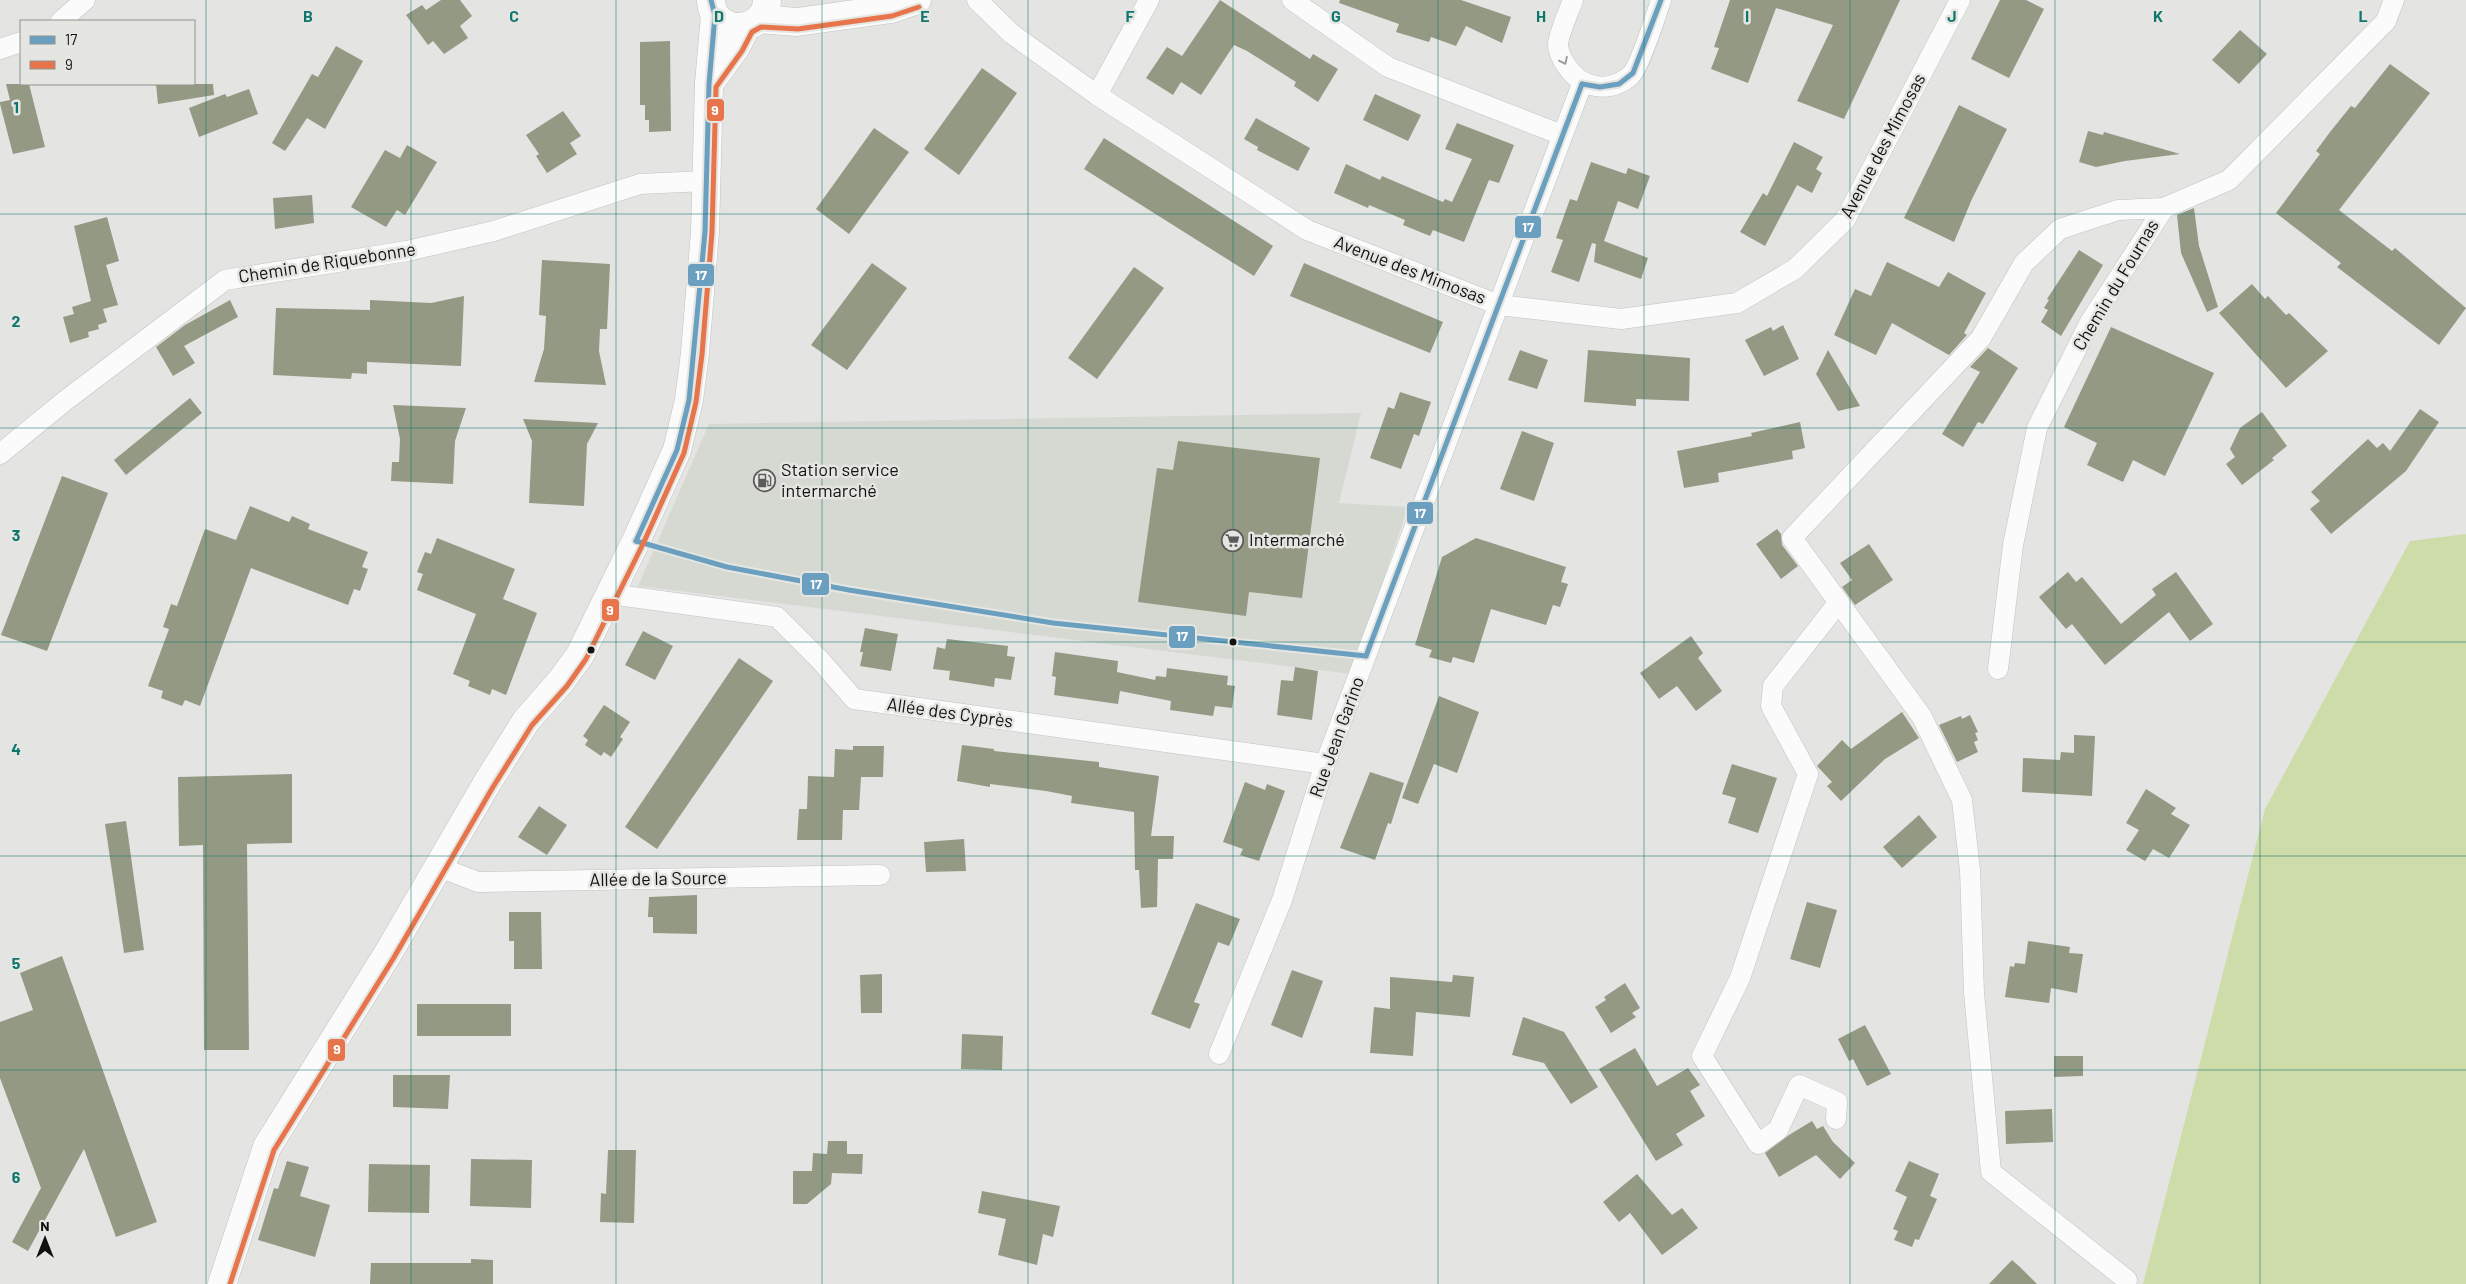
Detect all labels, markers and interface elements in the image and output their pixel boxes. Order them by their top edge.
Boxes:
text: B [303,6,313,25]
text: C [509,6,519,25]
text: D [714,6,724,25]
text: E [920,6,930,25]
text: F [1126,6,1135,25]
text: G [1331,6,1341,25]
text: H [1536,6,1546,25]
text: I [1745,6,1749,25]
text: J [1947,6,1957,25]
text: K [2153,6,2163,25]
text: L [2358,6,2368,25]
legend [20,20,195,85]
text: 17 [65,30,77,48]
text: 9 [65,55,73,73]
one-way arrow [1558,56,1568,65]
street label: Avenue des Mimosas [1835,69,1930,222]
text: 1 [13,97,19,116]
line badge: 9 [706,98,725,122]
text: 9 [711,101,719,118]
line badge: 17 [1514,215,1542,239]
street label: Chemin du Fournas [2067,215,2163,354]
text: 17 [1522,218,1534,235]
street label: Avenue des Mimosas [1331,230,1489,308]
street label: Chemin de Riquebonne [237,237,417,287]
line badge: 17 [687,263,715,287]
text: 17 [695,266,707,283]
text: 2 [12,311,21,330]
place label: Station service intermarché [781,458,899,501]
fuel station icon: Station service intermarché [753,468,777,492]
line badge: 17 [1406,501,1434,525]
text: 17 [1414,504,1426,521]
text: 3 [12,525,20,544]
supermarket icon: Intermarché [1221,528,1245,552]
place label: Intermarché [1249,528,1345,550]
line badge: 17 [801,572,830,596]
text: 17 [810,575,822,592]
line badge: 9 [601,598,620,622]
text: 9 [606,601,614,618]
line badge: 17 [1168,625,1196,649]
text: 17 [1176,627,1188,644]
unlabelled marker [1228,637,1238,647]
unlabelled marker [586,645,596,655]
street label: Rue Jean Garino [1304,673,1368,800]
street label: Allée des Cyprès [886,692,1015,732]
text: 4 [11,739,21,758]
street label: Allée de la Source [589,866,727,890]
text: 5 [12,953,21,972]
line badge: 9 [327,1038,346,1062]
text: 9 [333,1040,341,1057]
text: 6 [12,1167,21,1186]
north arrow [20,1214,70,1264]
text: N [40,1217,50,1234]

